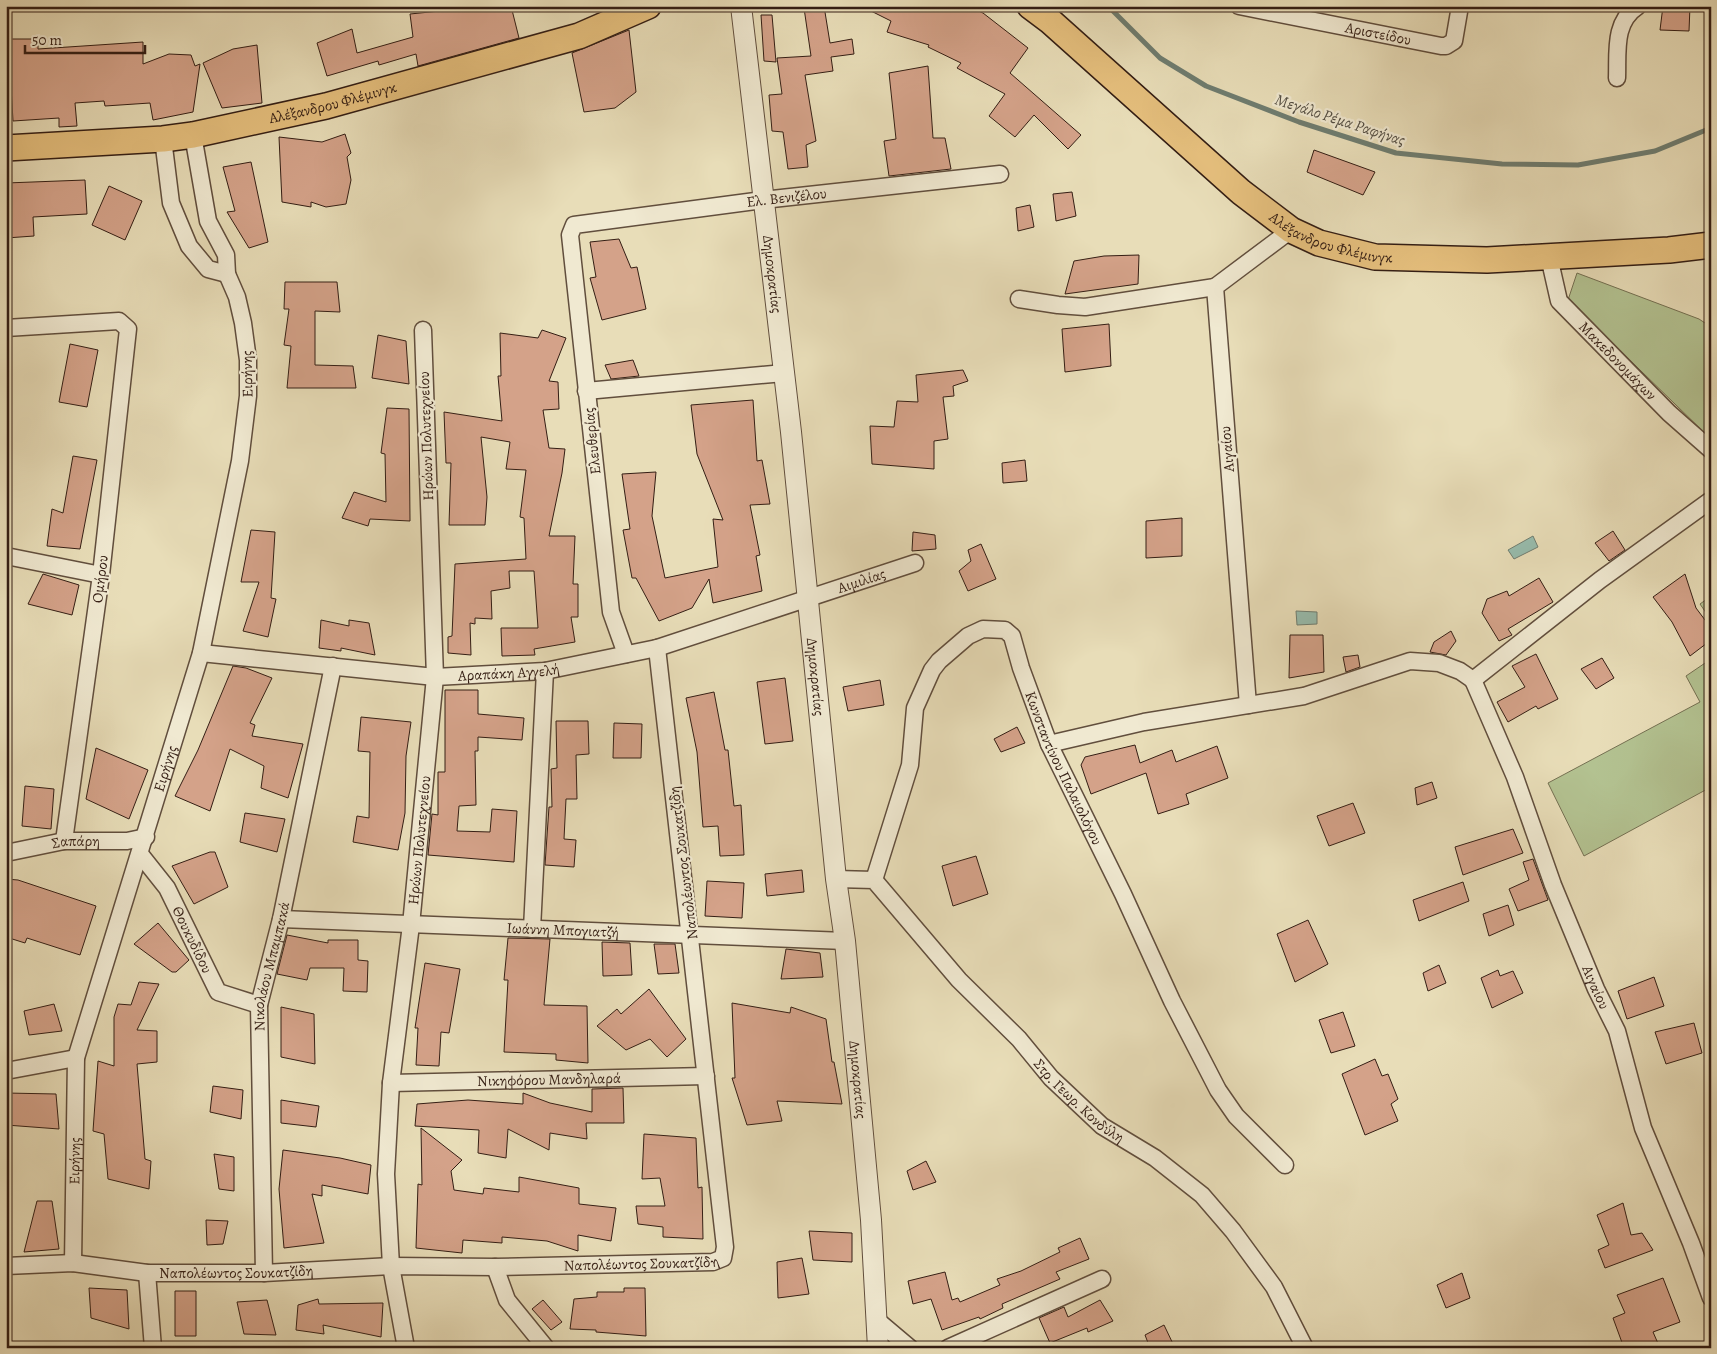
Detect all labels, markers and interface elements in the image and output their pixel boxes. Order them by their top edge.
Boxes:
street label: Αριστείδου [1343,17,1413,50]
scale bar [25,22,145,54]
text: 50 m [32,30,62,50]
street label: Αλέξανδρου Φλέμινγκ [266,77,399,128]
water label: Μεγάλο Ρέμα Ραφήνας [1272,89,1408,151]
street label: Ελ. Βενιζέλου [745,183,828,212]
street label: Αλέξανδρου Φλέμινγκ [1264,206,1393,267]
street label: Δημοκρατίας [758,234,787,314]
street label: Μακεδονομάχων [1575,317,1661,405]
street label: Ειρήνης [237,350,257,398]
street label: Ηρώων Πολυτεχνείου [414,371,438,501]
street label: Ελευθερίας [579,407,605,475]
street label: Αιγαίου [1215,425,1239,474]
street label: Ομήρου [87,554,113,604]
street label: Αιμιλίας [834,563,888,598]
street label: Δημοκρατίας [802,637,830,717]
street label: Αραπάκη Αγγελή [456,658,561,686]
street label: Κωνσταντίνου Παλαιολόγου [1020,688,1107,848]
street label: Ειρήνης [149,743,182,794]
street label: Ηρώων Πολυτεχνείου [403,775,435,906]
street label: Ναπολέωντος Σουκατζίδη [664,785,702,941]
street label: Σαπάρη [50,830,100,853]
street label: Νικολάου Μπαμπακά [248,900,294,1031]
street label: Θουκυδίδου [167,903,217,977]
street label: Ιωάννη Μπογιατζή [506,918,619,942]
street label: Αιγαίου [1577,961,1615,1013]
street label: Δημοκρατίας [844,1040,872,1120]
street label: Στρ. Γεωρ. Κονδύλη [1029,1055,1128,1147]
street label: Νικηφόρου Μανδηλαρά [477,1068,621,1091]
street label: Ειρήνης [64,1137,85,1185]
street label: Ναπολέωντος Σουκατζίδη [563,1251,722,1275]
street label: Ναπολέωντος Σουκατζίδη [159,1260,314,1283]

